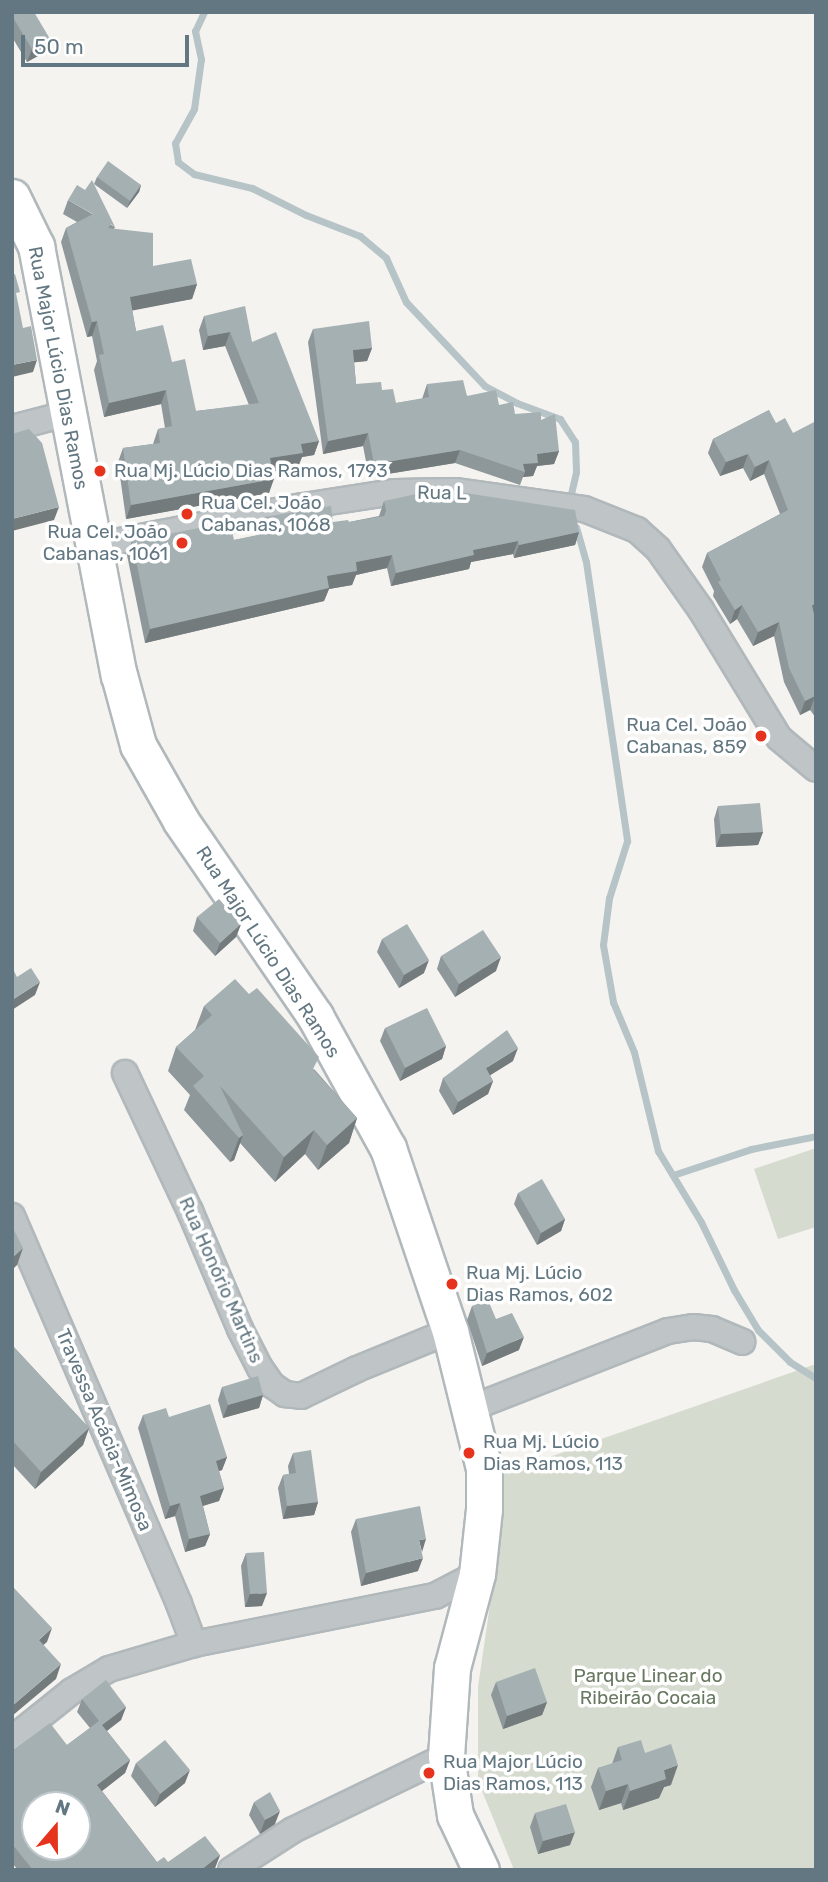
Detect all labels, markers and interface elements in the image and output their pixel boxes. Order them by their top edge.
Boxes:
scale bar [24,21,192,65]
text: 50 m [34,34,84,59]
street label: Rua Major Lúcio Dias Ramos [23,244,93,492]
place label: Rua Mj. Lúcio Dias Ramos, 1793 [114,460,388,482]
marker: Rua Mj. Lúcio Dias Ramos, 1793 [92,463,108,479]
street label: Rua L [417,481,467,505]
place label: Rua Cel. João Cabanas, 1068 [201,492,331,536]
marker: Rua Cel. João Cabanas, 1068 [179,506,195,522]
place label: Rua Cel. João Cabanas, 1061 [43,521,168,565]
marker: Rua Cel. João Cabanas, 1061 [174,535,190,551]
place label: Rua Cel. João Cabanas, 859 [626,714,747,758]
marker: Rua Cel. João Cabanas, 859 [753,728,769,744]
street label: Rua Major Lúcio Dias Ramos [191,842,345,1062]
street label: Rua Honório Martins [174,1193,268,1367]
place label: Rua Mj. Lúcio Dias Ramos, 602 [466,1262,613,1306]
marker: Rua Mj. Lúcio Dias Ramos, 602 [444,1276,460,1292]
street label: Travessa Acácia-Mimosa [51,1325,157,1535]
place label: Rua Mj. Lúcio Dias Ramos, 113 [483,1431,623,1475]
marker: Rua Mj. Lúcio Dias Ramos, 113 [461,1445,477,1461]
park label: Parque Linear do Ribeirão Cocaia [573,1665,723,1709]
place label: Rua Major Lúcio Dias Ramos, 113 [443,1751,583,1795]
marker: Rua Major Lúcio Dias Ramos, 113 [421,1765,437,1781]
north arrow [21,1791,91,1861]
text: N [52,1795,73,1821]

